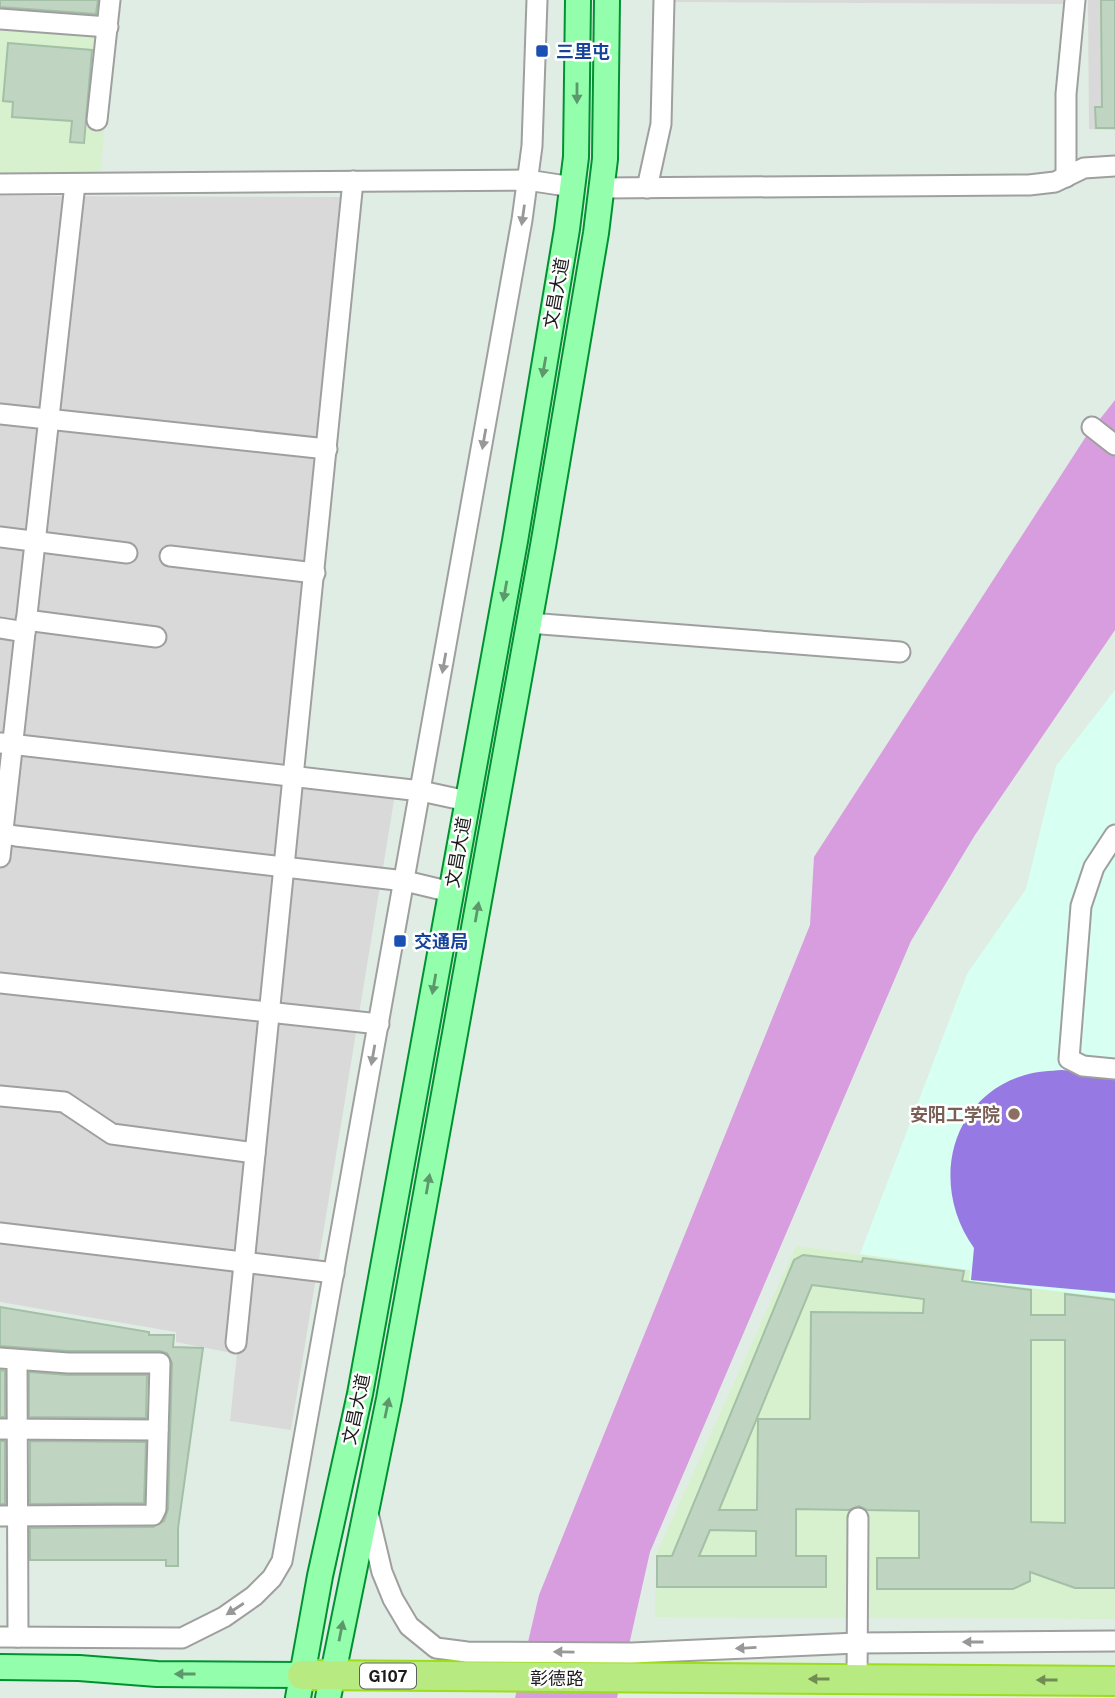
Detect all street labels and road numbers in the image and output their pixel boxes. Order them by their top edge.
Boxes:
street label: 文昌大道 [539,256,573,330]
street label: 文昌大道 [441,815,475,889]
street label: 文昌大道 [338,1372,374,1446]
road number: G107 [360,1664,416,1688]
street label: 彰德路 [530,1668,584,1689]

